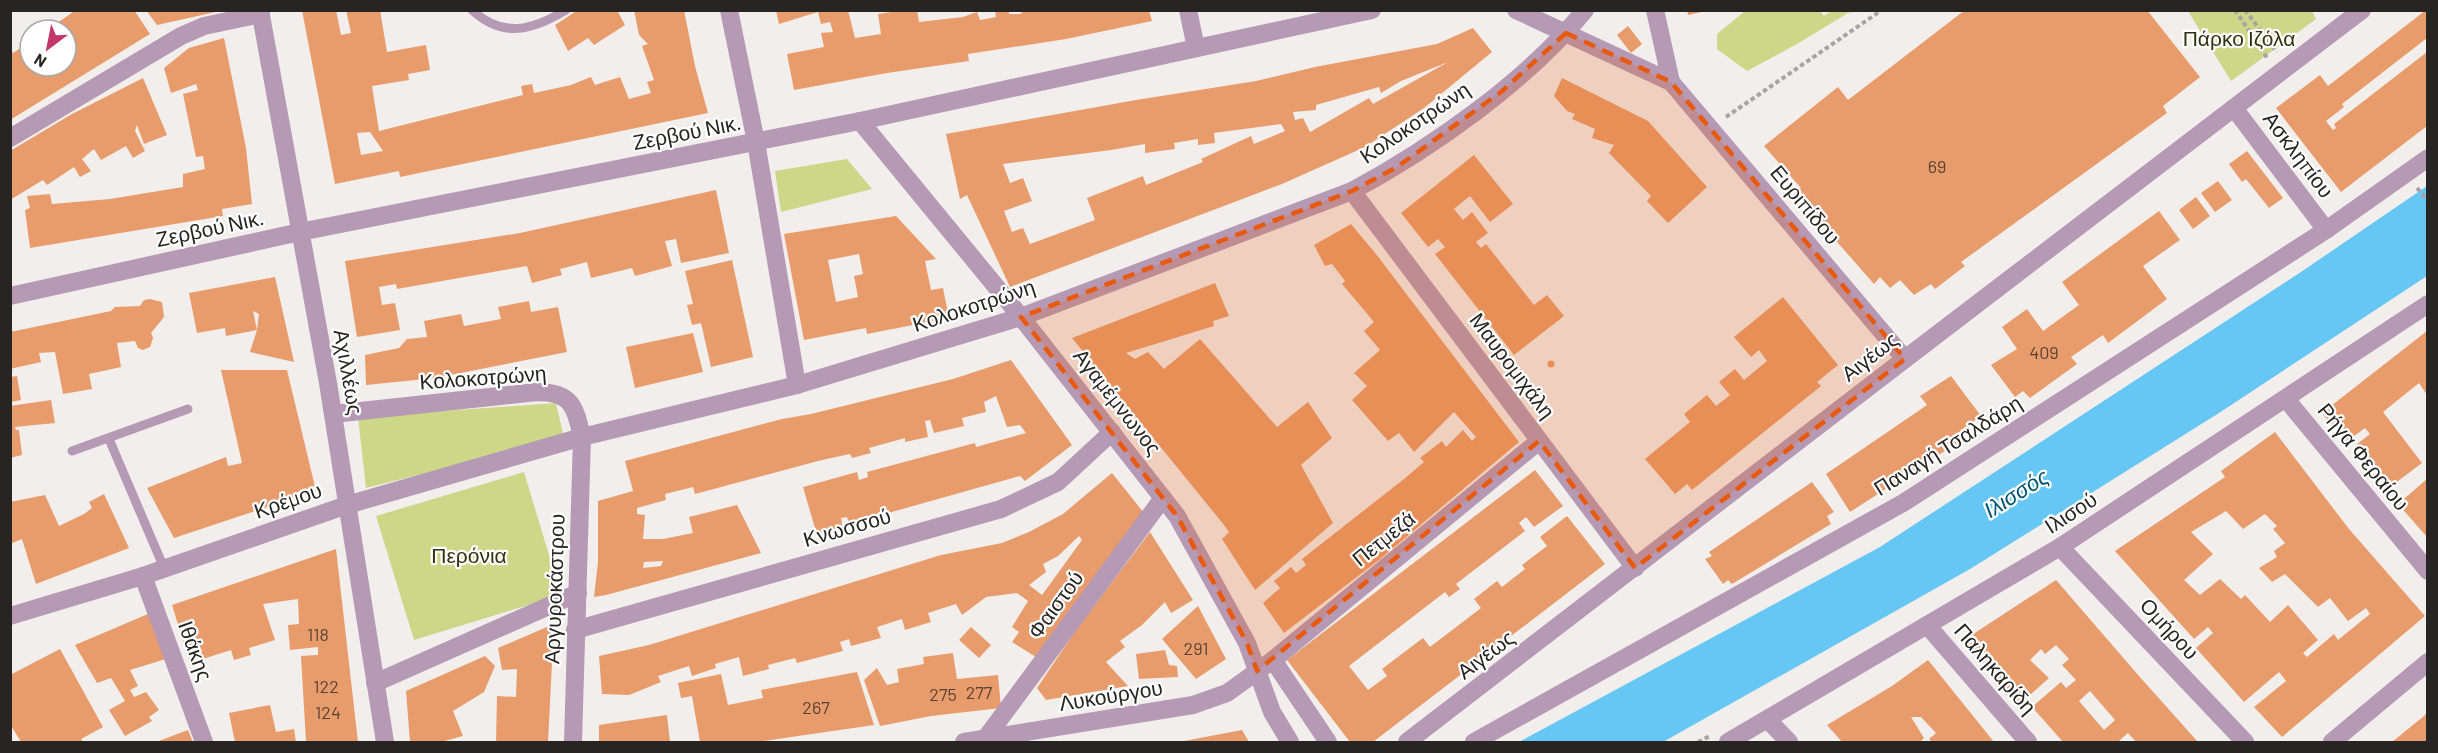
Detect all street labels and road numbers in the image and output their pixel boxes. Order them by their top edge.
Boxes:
street label: Κολοκοτρώνη [1354,76,1474,168]
street label: Ασκληπίου [2259,106,2340,202]
street label: Ζερβού Νικ. [630,109,743,154]
street label: Ευριπίδου [1766,160,1846,249]
street label: Ζερβού Νικ. [153,204,266,251]
street label: Κολοκοτρώνη [909,273,1038,336]
street label: Μαυρομιχάλη [1465,307,1561,423]
street label: Αιγέως [1836,326,1902,386]
street label: Αχιλλέως [330,327,369,416]
street label: Αγαμέμνωνος [1069,343,1167,459]
street label: Κολοκοτρώνη [419,360,547,393]
street label: Παναγή Τσαλδάρη [1869,389,2026,500]
street label: Ρήγα Φεραίου [2313,397,2415,515]
street label: Κρέμου [250,476,325,523]
street label: Ιλισού [2039,486,2101,538]
street label: Κνωσσού [800,502,893,551]
street label: Πετμεζά [1347,505,1420,571]
street label: Αργυροκάστρου [538,513,569,664]
street label: Φαιστού [1022,565,1088,643]
street label: Ομήρου [2136,592,2205,664]
street label: Ιθάκης [174,617,219,684]
street label: Παληκαρίδη [1950,618,2042,718]
street label: Αιγέως [1452,624,1519,683]
street label: Λυκούργου [1057,674,1164,715]

